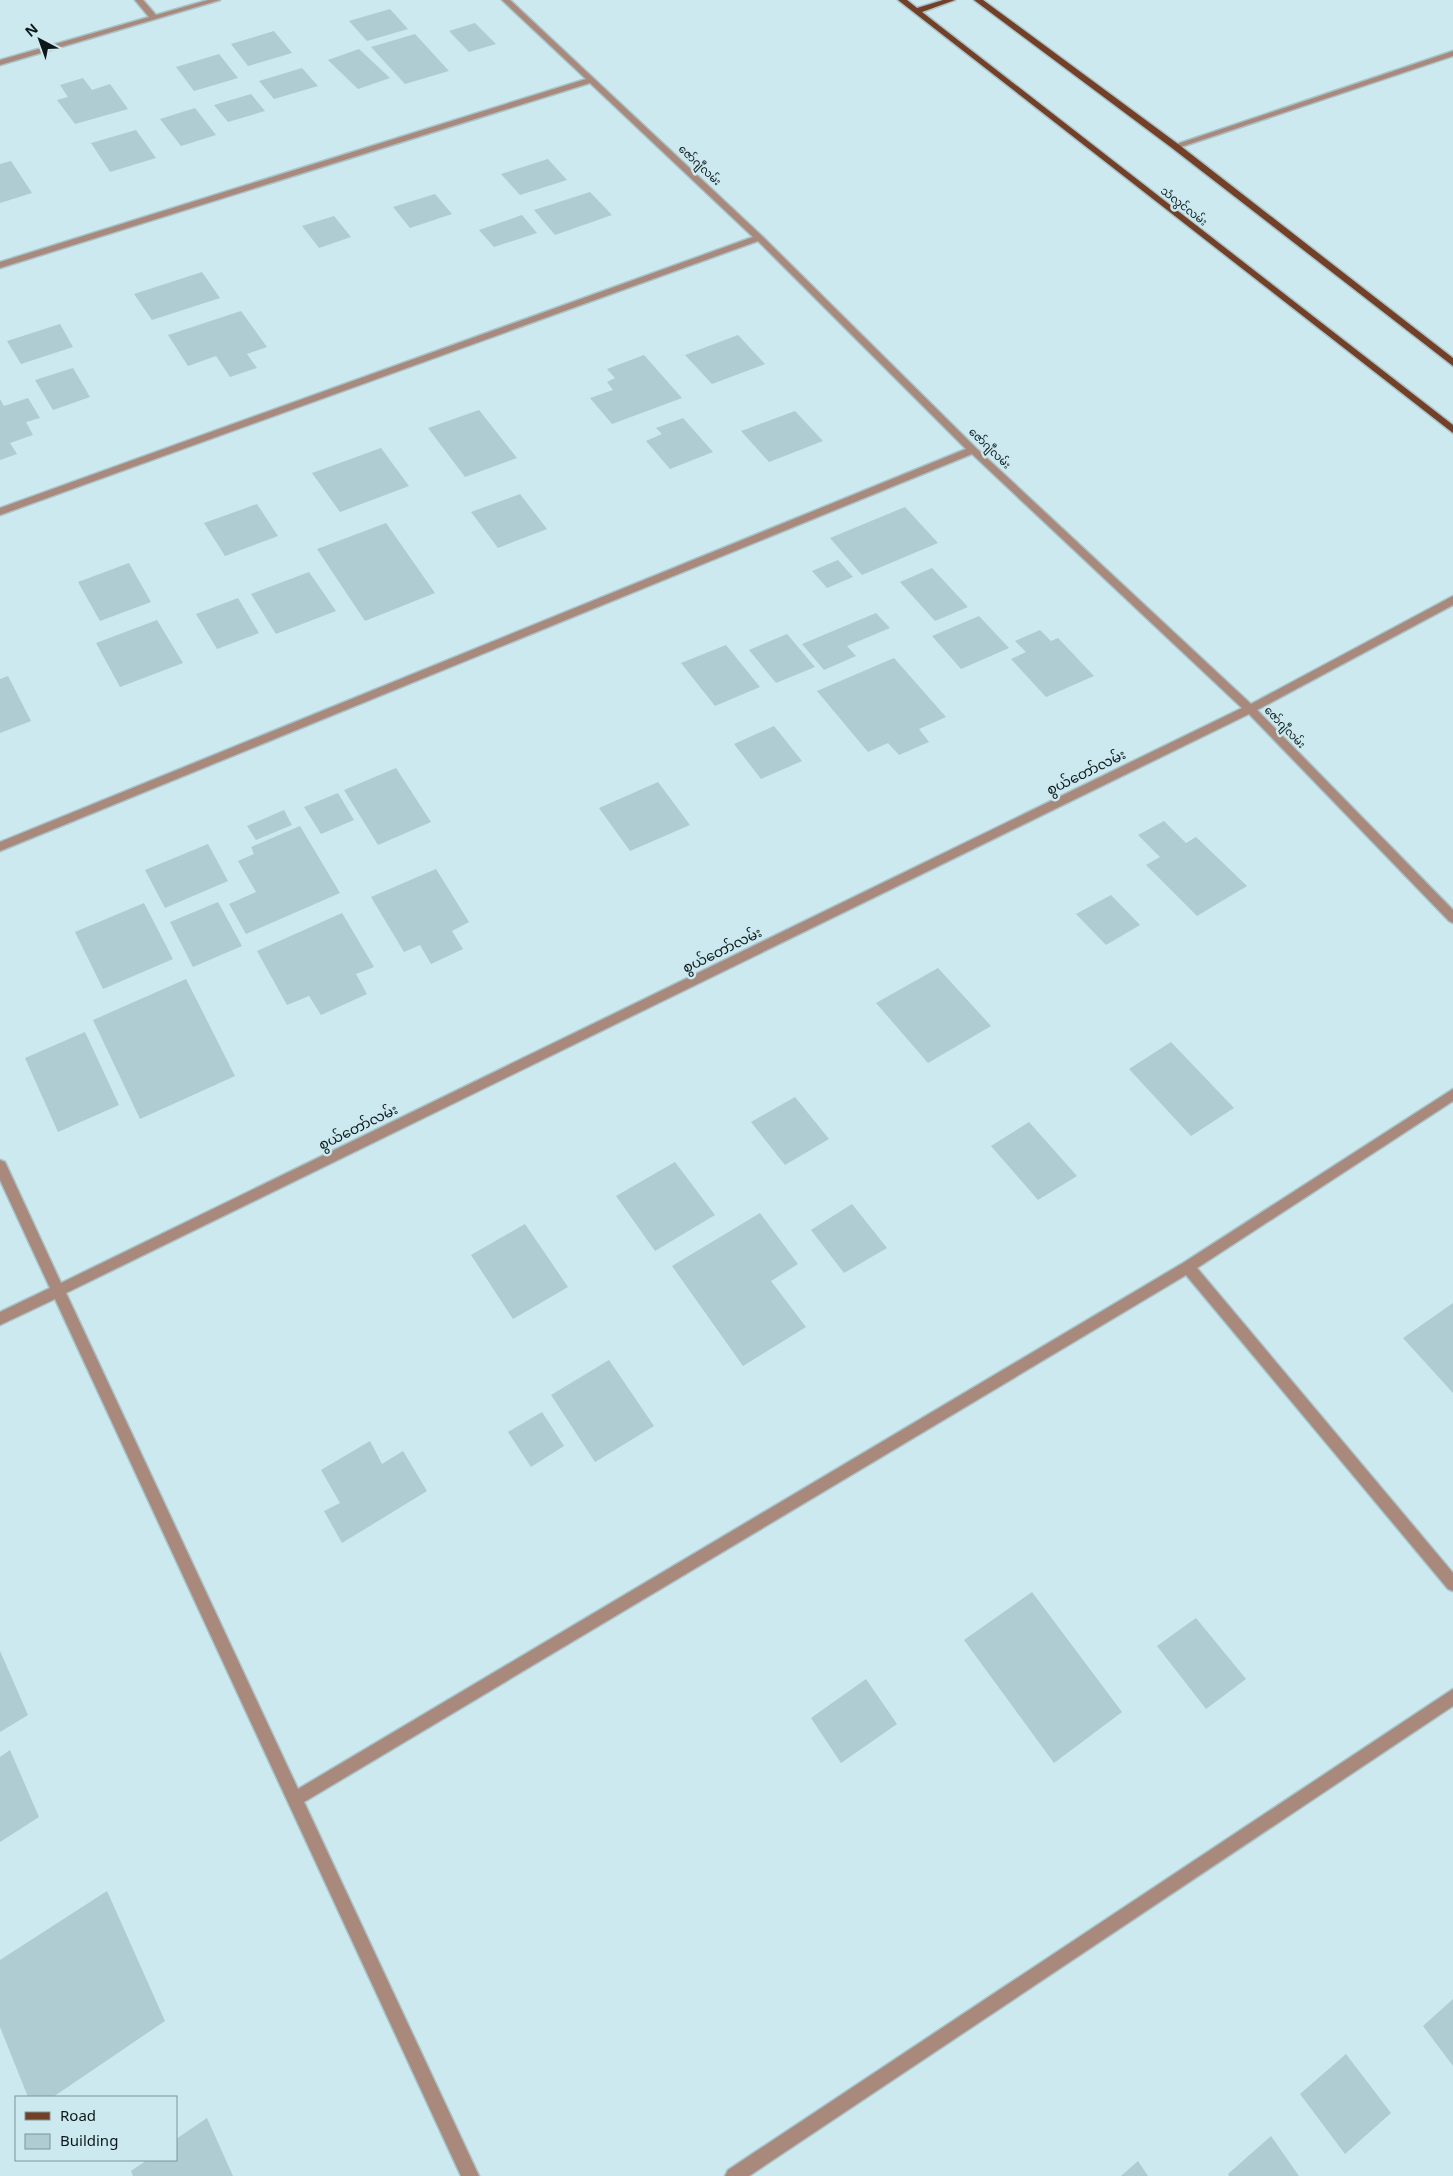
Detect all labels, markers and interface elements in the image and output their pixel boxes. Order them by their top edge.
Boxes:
north arrow [15,15,65,65]
text: N [18,16,47,47]
street label: ဇော်ဂျီလမ်း [672,139,727,193]
street label: သံလွင်လမ်း [1154,180,1213,233]
street label: ဇော်ဂျီလမ်း [962,422,1017,476]
street label: ဇော်ဂျီလမ်း [1257,700,1311,755]
street label: စွယ်တော်လမ်း [1041,741,1132,806]
street label: စွယ်တော်လမ်း [677,919,768,984]
street label: စွယ်တော်လမ်း [313,1096,404,1161]
legend [15,2096,178,2161]
text: Road [60,2101,96,2134]
text: Building [60,2126,118,2159]

